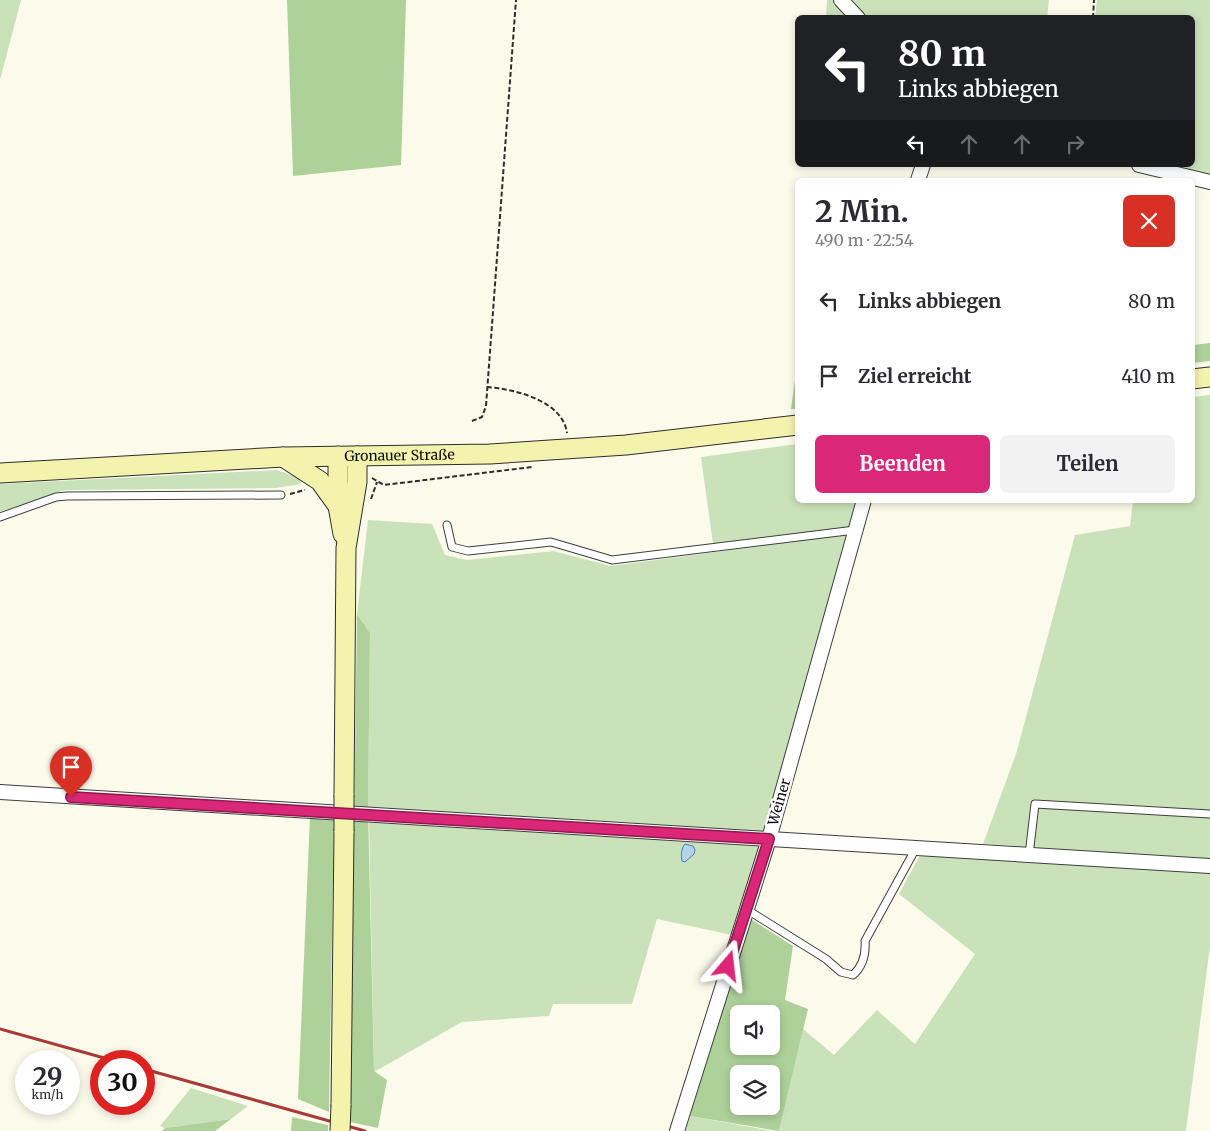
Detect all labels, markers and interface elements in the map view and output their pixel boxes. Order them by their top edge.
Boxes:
text: 80 m [898,32,986,76]
icon: left [815,35,880,100]
text: Links abbiegen [898,75,1059,103]
icon: left [902,130,930,158]
icon: ahead [955,130,983,158]
icon: ahead [1008,130,1036,158]
icon: right [1061,130,1089,158]
text: 2 Min. [815,192,909,230]
button: close [1123,195,1175,247]
text: 490 m · 22:54 [815,230,914,250]
icon: left [815,287,843,315]
text: Links abbiegen [858,289,1001,313]
text: 80 m [1128,289,1175,313]
icon: arrive [815,362,843,390]
text: Ziel erreicht [858,364,971,388]
text: 410 m [1121,364,1175,388]
button: Beenden [815,435,990,493]
button: Teilen [1000,435,1175,493]
street label: Gronauer Straße [344,446,455,465]
pin [50,746,92,797]
icon: arrive [57,753,85,781]
street label: Weiner [763,776,794,829]
position arrow [701,939,753,991]
map controls [730,1005,780,1115]
button: sound [730,1005,780,1055]
speed limit sign: 30 [90,1050,155,1115]
text: 29 [33,1060,62,1092]
button: layers [730,1065,780,1115]
text: km/h [32,1087,63,1102]

